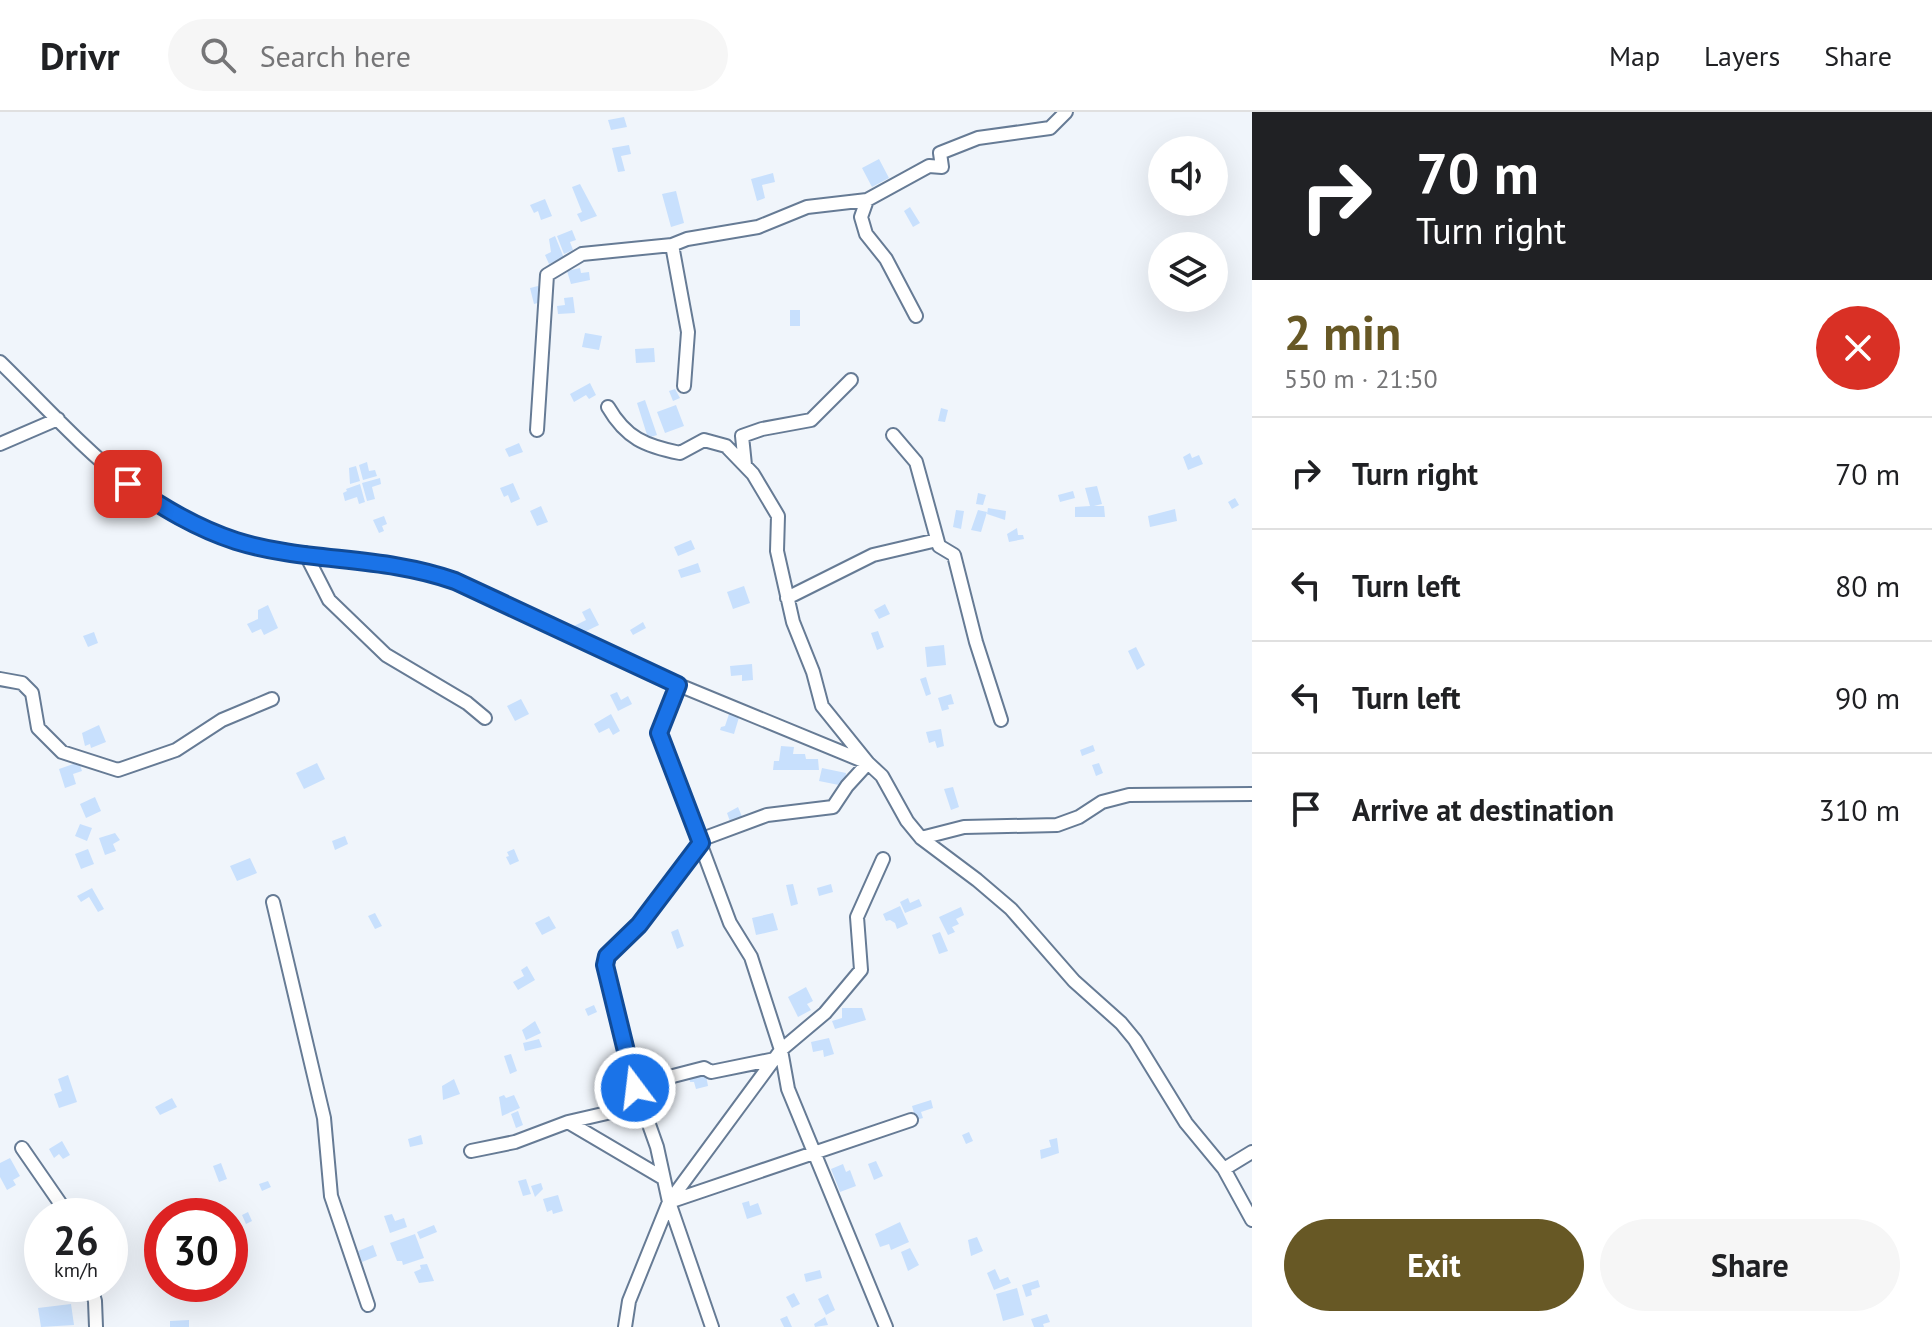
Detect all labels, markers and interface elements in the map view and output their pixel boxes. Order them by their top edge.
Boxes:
search box [168,19,728,91]
text: Drivr [40,31,120,80]
icon: search [196,33,240,77]
text: Search here [260,36,411,75]
text: Map [1609,37,1660,74]
text: Layers [1704,37,1780,74]
text: Share [1824,37,1892,74]
map controls [1148,136,1228,312]
button: sound [1148,136,1228,216]
text: 70 m [1416,137,1539,209]
icon: right [1284,144,1388,248]
text: Turn right [1416,207,1566,254]
button: layers [1148,232,1228,312]
text: 2 min [1284,301,1401,363]
button: close [1816,306,1900,390]
text: 550 m · 21:50 [1284,362,1438,395]
pin [94,450,162,518]
icon: right [1284,451,1328,495]
text: Turn right [1352,454,1478,493]
text: 70 m [1835,454,1900,493]
icon: arrive [106,462,150,506]
icon: left [1284,563,1328,607]
text: Turn left [1352,566,1460,605]
text: 80 m [1835,566,1900,605]
icon: left [1284,675,1328,719]
text: Turn left [1352,678,1460,717]
text: 90 m [1835,678,1900,717]
icon: arrive [1284,787,1328,831]
text: Arrive at destination [1352,790,1614,829]
text: 310 m [1819,790,1900,829]
position arrow [593,1046,677,1130]
speed limit sign: 30 [144,1198,248,1302]
text: 26 [53,1214,99,1266]
button: Exit [1284,1219,1584,1311]
button: Share [1600,1219,1900,1311]
text: km/h [54,1257,98,1283]

